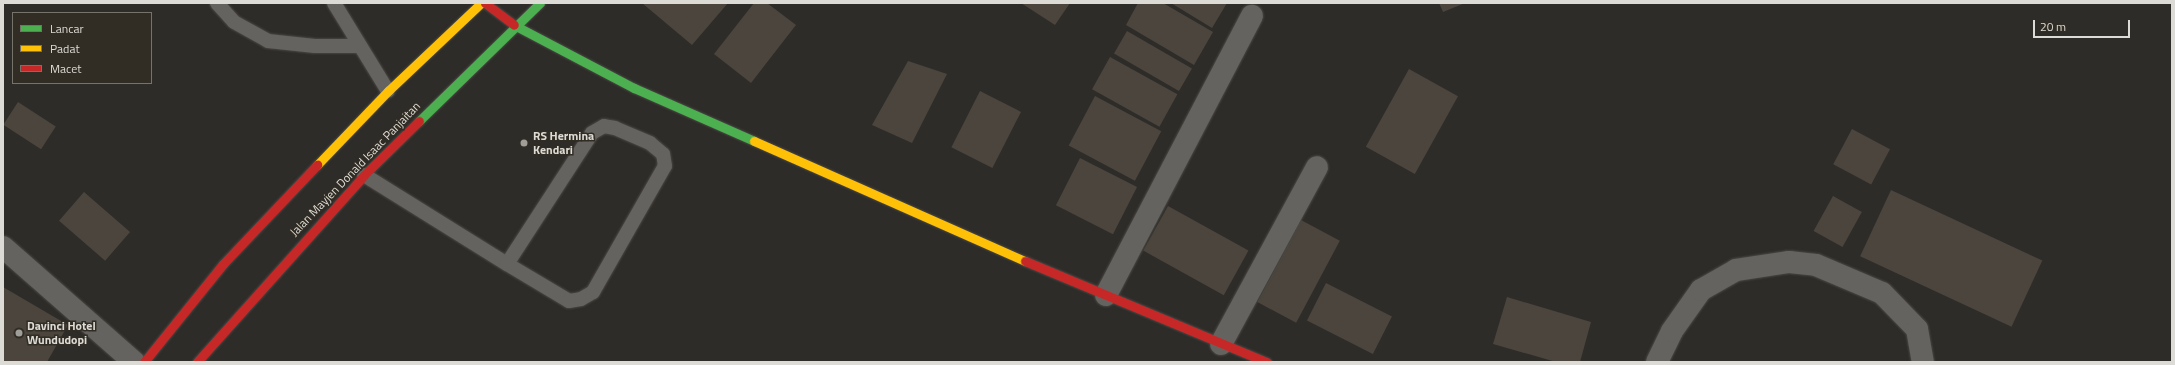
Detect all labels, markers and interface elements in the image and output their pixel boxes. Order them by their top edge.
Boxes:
legend [12,12,152,84]
scale bar [2035,12,2132,38]
text: 20 m [2040,17,2066,36]
text: Lancar [50,19,84,38]
text: Padat [50,39,80,58]
text: Macet [50,59,82,78]
street label: Jalan Mayjen Donald Isaac Panjaitan [287,99,423,239]
place label: RS Hermina Kendari [533,129,594,157]
marker: RS Hermina Kendari [518,137,530,149]
place label: Davinci Hotel Wundudopi [27,319,96,347]
marker: Davinci Hotel Wundudopi [14,328,24,338]

